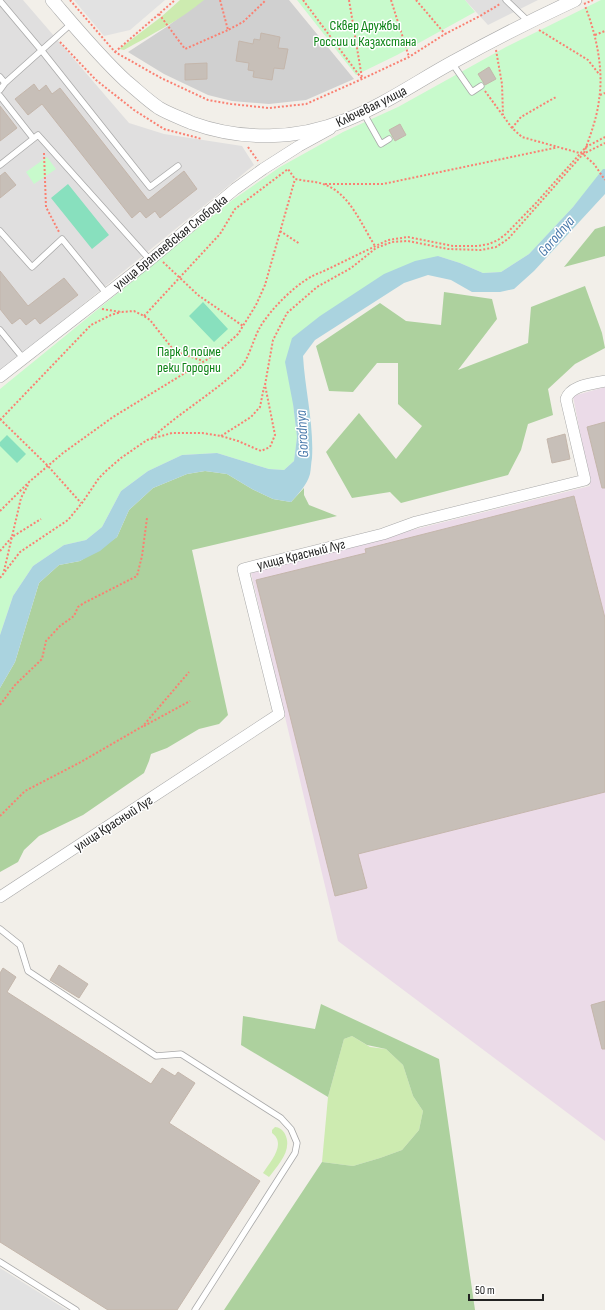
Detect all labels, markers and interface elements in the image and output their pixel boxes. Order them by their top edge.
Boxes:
park label: Сквер Дружбы России и Казахстана [313,17,417,50]
street label: Ключевая улица [333,82,409,131]
street label: улица Братеевская Слободка [110,191,231,294]
water label: Gorodnya [534,212,579,260]
park label: Парк в пойме реки Городни [157,343,221,376]
water label: Gorodnya [292,410,313,458]
street label: улица Красный Луг [255,535,347,574]
street label: улица Красный Луг [71,792,156,855]
scale bar [469,1276,543,1302]
text: 50 m [475,1283,495,1298]

